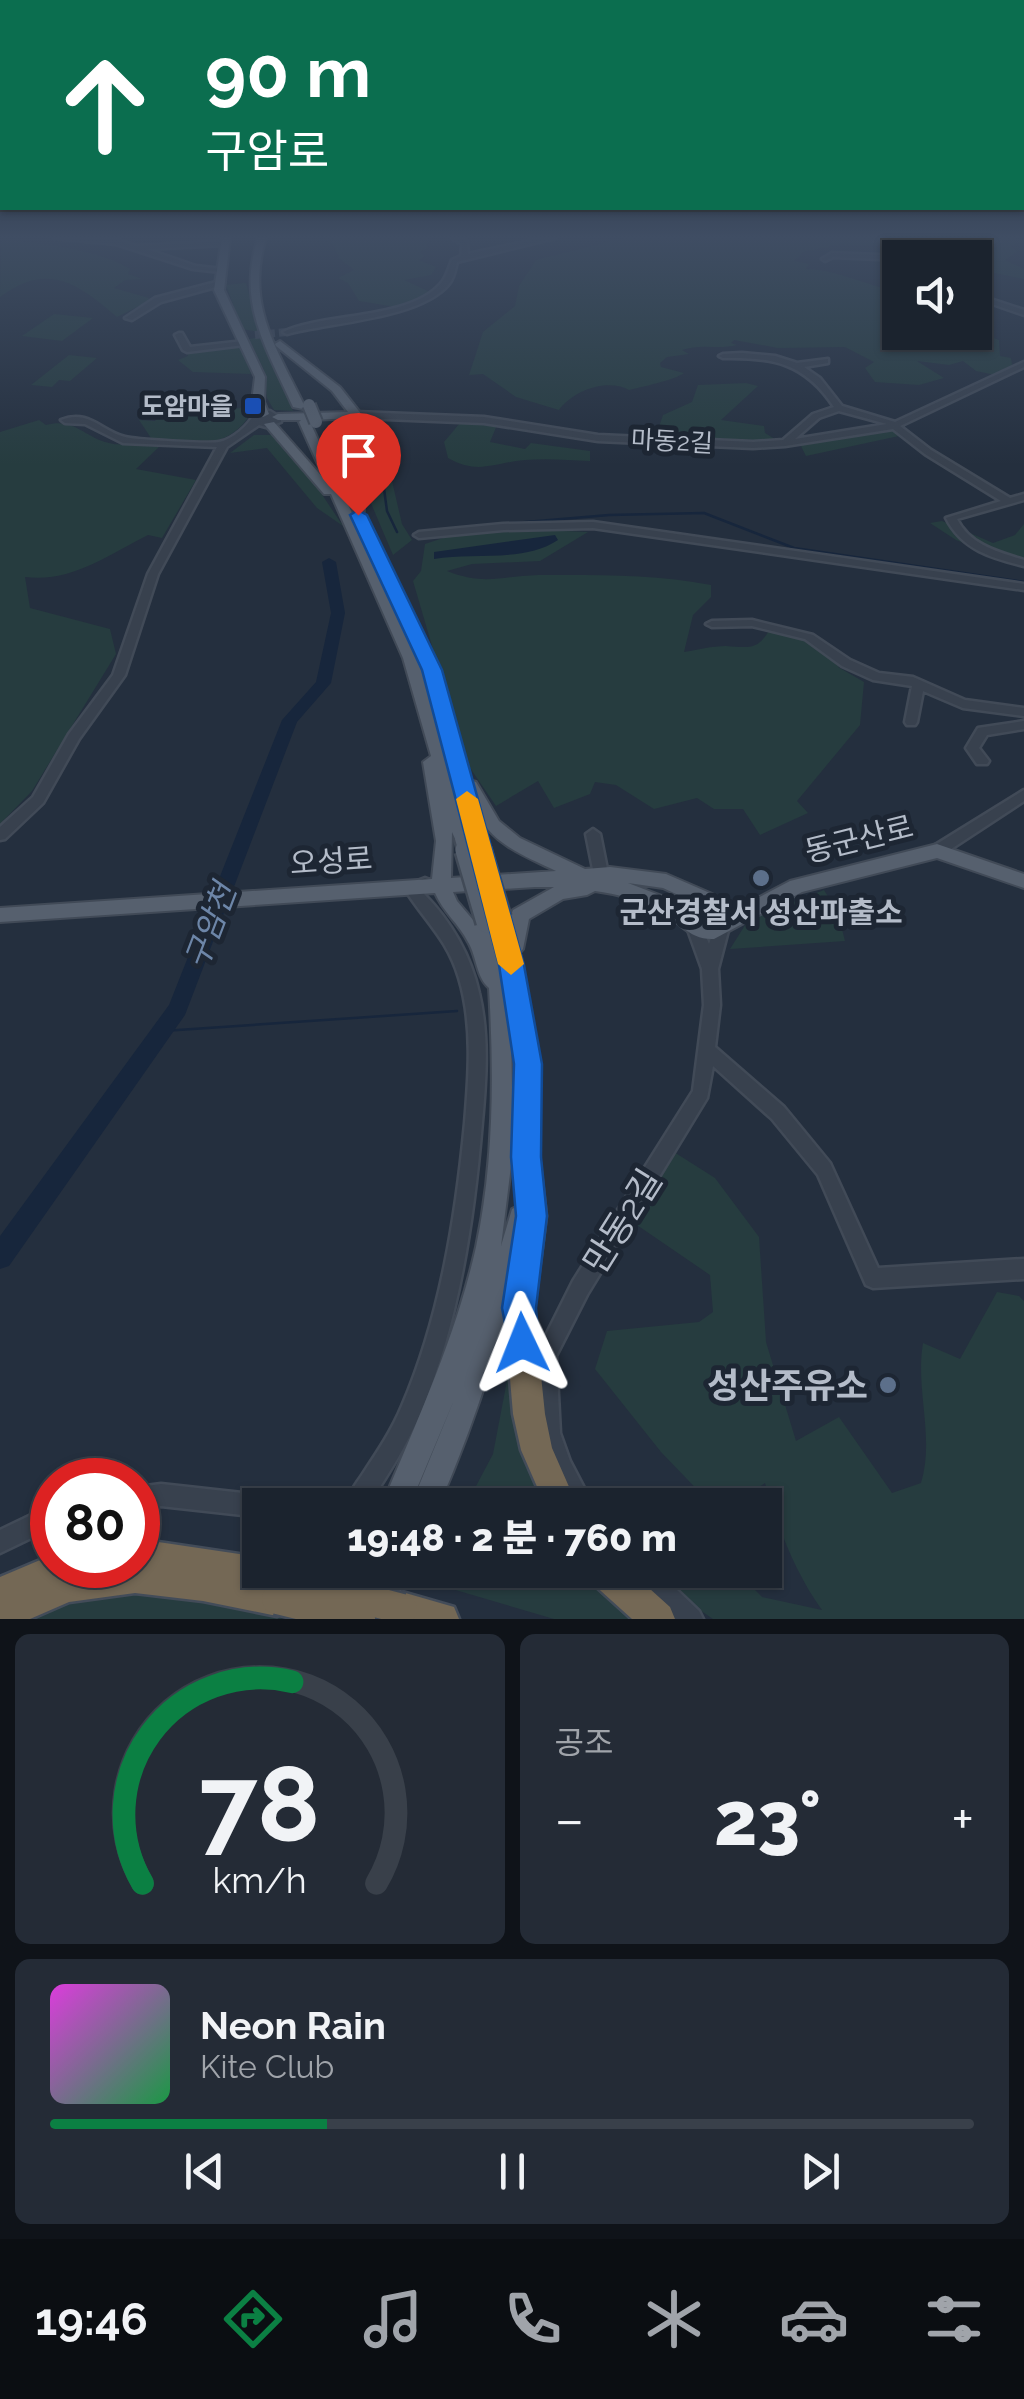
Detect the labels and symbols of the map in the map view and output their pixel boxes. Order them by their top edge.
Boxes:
place label: 도암마을 [141,391,233,421]
marker: 도암마을 [242,395,264,417]
pin [316,413,401,516]
street label: 마동2길 [630,424,714,458]
street label: 동군산로 [801,809,917,869]
street label: 오성로 [288,841,374,881]
marker: 군산경찰서 성산파출소 [750,867,772,889]
water label: 구암천 [177,875,244,974]
place label: 군산경찰서 성산파출소 [619,895,903,930]
street label: 만동2길 [574,1161,670,1281]
position arrow [470,1291,574,1395]
place label: 성산주유소 [707,1365,868,1406]
marker: 성산주유소 [877,1374,899,1396]
speed limit sign: 80 [30,1458,160,1588]

